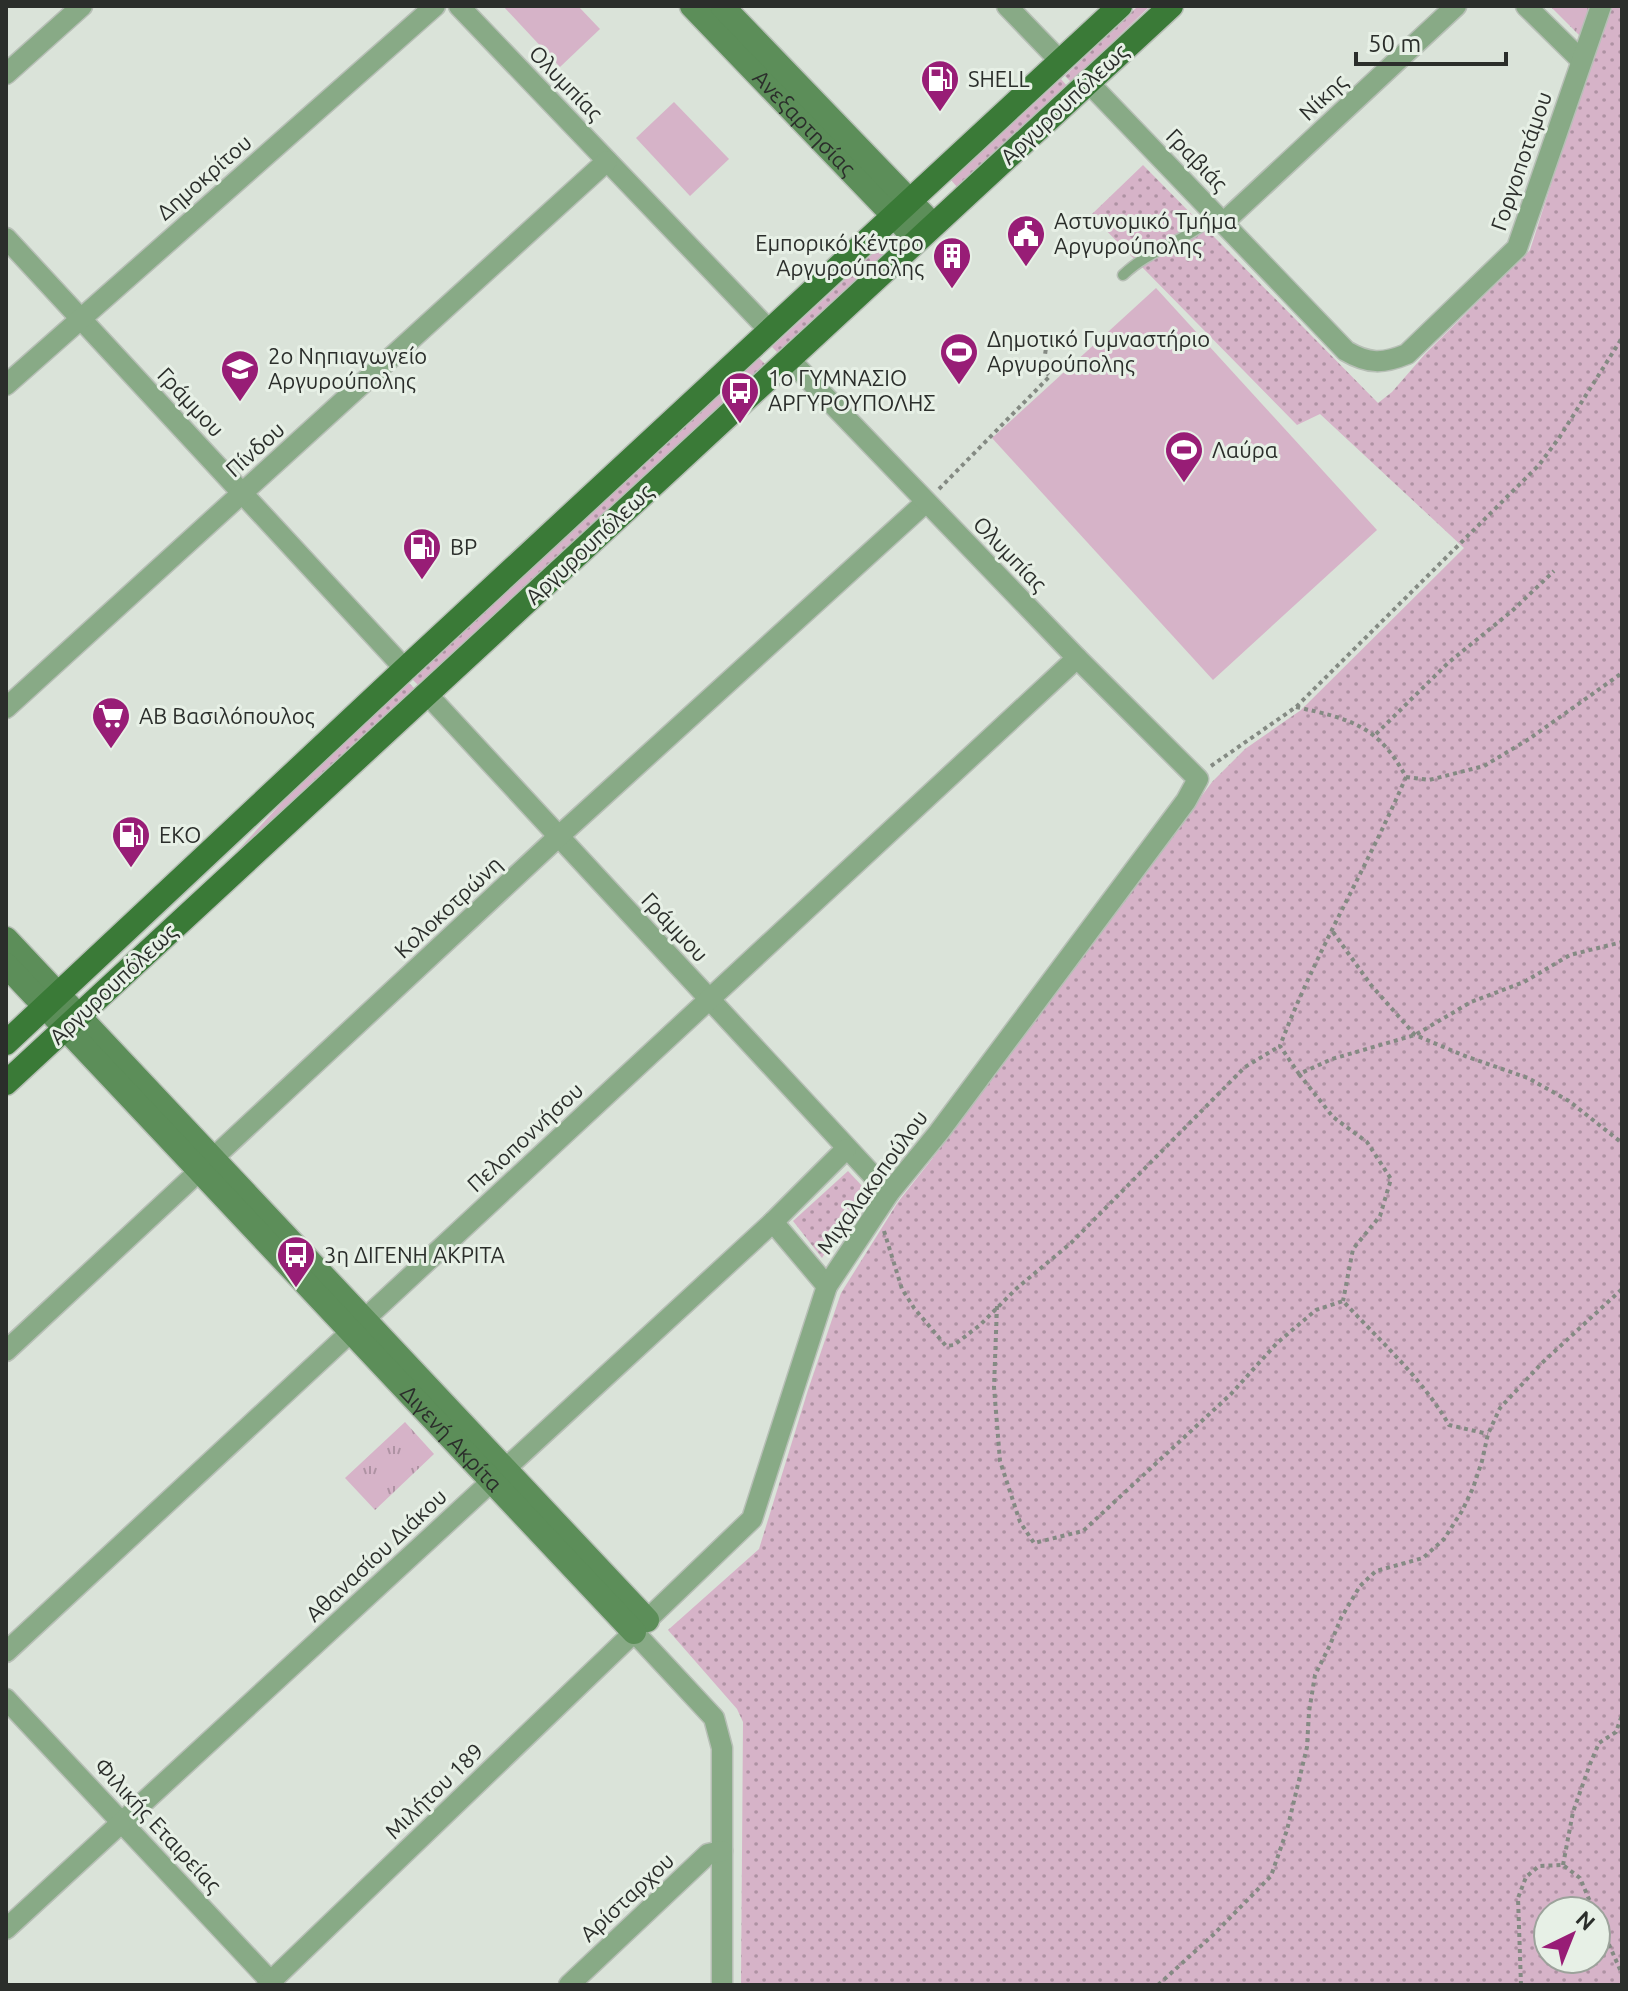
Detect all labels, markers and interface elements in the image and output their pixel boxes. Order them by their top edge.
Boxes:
scale bar [1356,16,1506,66]
text: 50 m [1368,30,1421,57]
street label: Αργυρουπόλεως [995,38,1133,170]
street label: Ολυμπίας [524,40,608,126]
fuel station icon: SHELL [919,58,961,113]
street label: Ανεξαρτησίας [748,65,861,181]
place label: SHELL [968,66,1030,91]
street label: Νίκης [1294,68,1352,126]
street label: Γοργοποτάμου [1485,88,1556,234]
street label: Γραβιάς [1161,123,1233,197]
street label: Δημοκρίτου [151,129,256,224]
place label: Αστυνομικό Τμήμα Αργυρούπολης [1054,208,1237,259]
public building icon: Αστυνομικό Τμήμα Αργυρούπολης [1005,213,1047,268]
place label: Εμπορικό Κέντρο Αργυρούπολης [755,230,924,281]
building icon: Εμπορικό Κέντρο Αργυρούπολης [931,235,973,290]
place label: Δημοτικό Γυμναστήριο Αργυρούπολης [987,326,1210,377]
sports icon: Δημοτικό Γυμναστήριο Αργυρούπολης [938,331,980,386]
place label: 2ο Νηπιαγωγείο Αργυρούπολης [268,343,427,394]
school or university icon: 2ο Νηπιαγωγείο Αργυρούπολης [219,348,261,403]
street label: Γράμμου [153,362,230,442]
place label: 1ο ΓΥΜΝΑΣΙΟ ΑΡΓΥΡΟΥΠΟΛΗΣ [768,365,936,415]
bus stop icon: 1ο ΓΥΜΝΑΣΙΟ ΑΡΓΥΡΟΥΠΟΛΗΣ [719,370,761,425]
street label: Πίνδου [220,416,289,481]
sports icon: Λαύρα [1163,429,1205,484]
place label: Λαύρα [1212,437,1278,462]
street label: Αργυρουπόλεως [520,478,658,610]
street label: Ολυμπίας [968,511,1052,597]
fuel station icon: BP [401,526,443,581]
place label: BP [450,534,477,559]
supermarket icon: ΑΒ Βασιλόπουλος [90,695,132,750]
place label: ΑΒ Βασιλόπουλος [139,703,315,729]
fuel station icon: ΕΚΟ [110,814,152,869]
place label: ΕΚΟ [159,822,201,847]
street label: Κολοκοτρώνη [389,851,507,963]
street label: Γράμμου [637,887,714,967]
street label: Αργυρουπόλεως [44,918,182,1050]
street label: Πελοποννήσου [462,1077,588,1197]
street label: Μιχαλακοπούλου [811,1105,932,1258]
bus stop icon: 3η ΔΙΓΕΝΗ ΑΚΡΙΤΑ [275,1234,317,1289]
place label: 3η ΔΙΓΕΝΗ ΑΚΡΙΤΑ [324,1242,505,1267]
street label: Διγενή Ακρίτα [396,1380,508,1496]
street label: Αθανασίου Διάκου [300,1483,451,1626]
street label: Μιλήτου 189 [380,1738,488,1843]
street label: Φιλικής Εταιρείας [89,1752,227,1898]
street label: Αρίσταρχου [575,1847,679,1946]
north arrow [1532,1895,1612,1975]
text: N [1571,1905,1601,1935]

